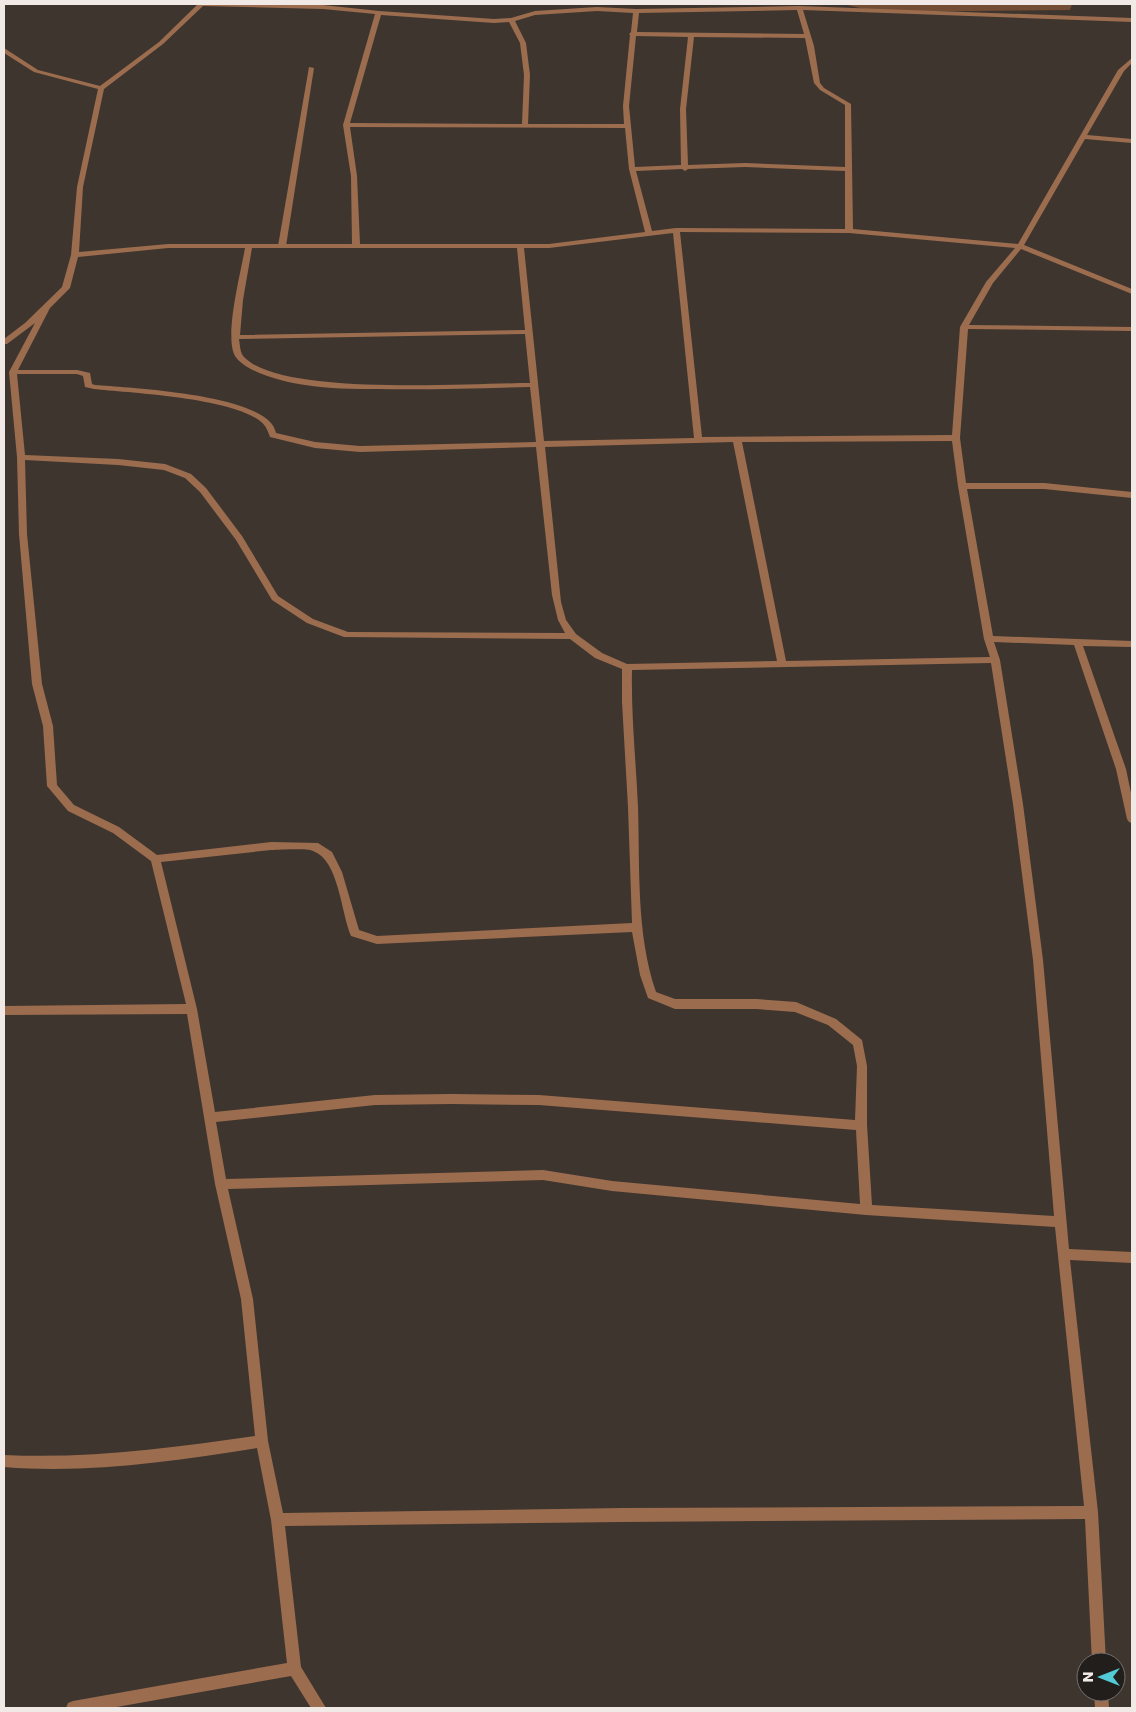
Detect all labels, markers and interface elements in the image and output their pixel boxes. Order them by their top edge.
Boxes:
north arrow [1076,1652,1126,1702]
text: N [1078,1672,1098,1682]

